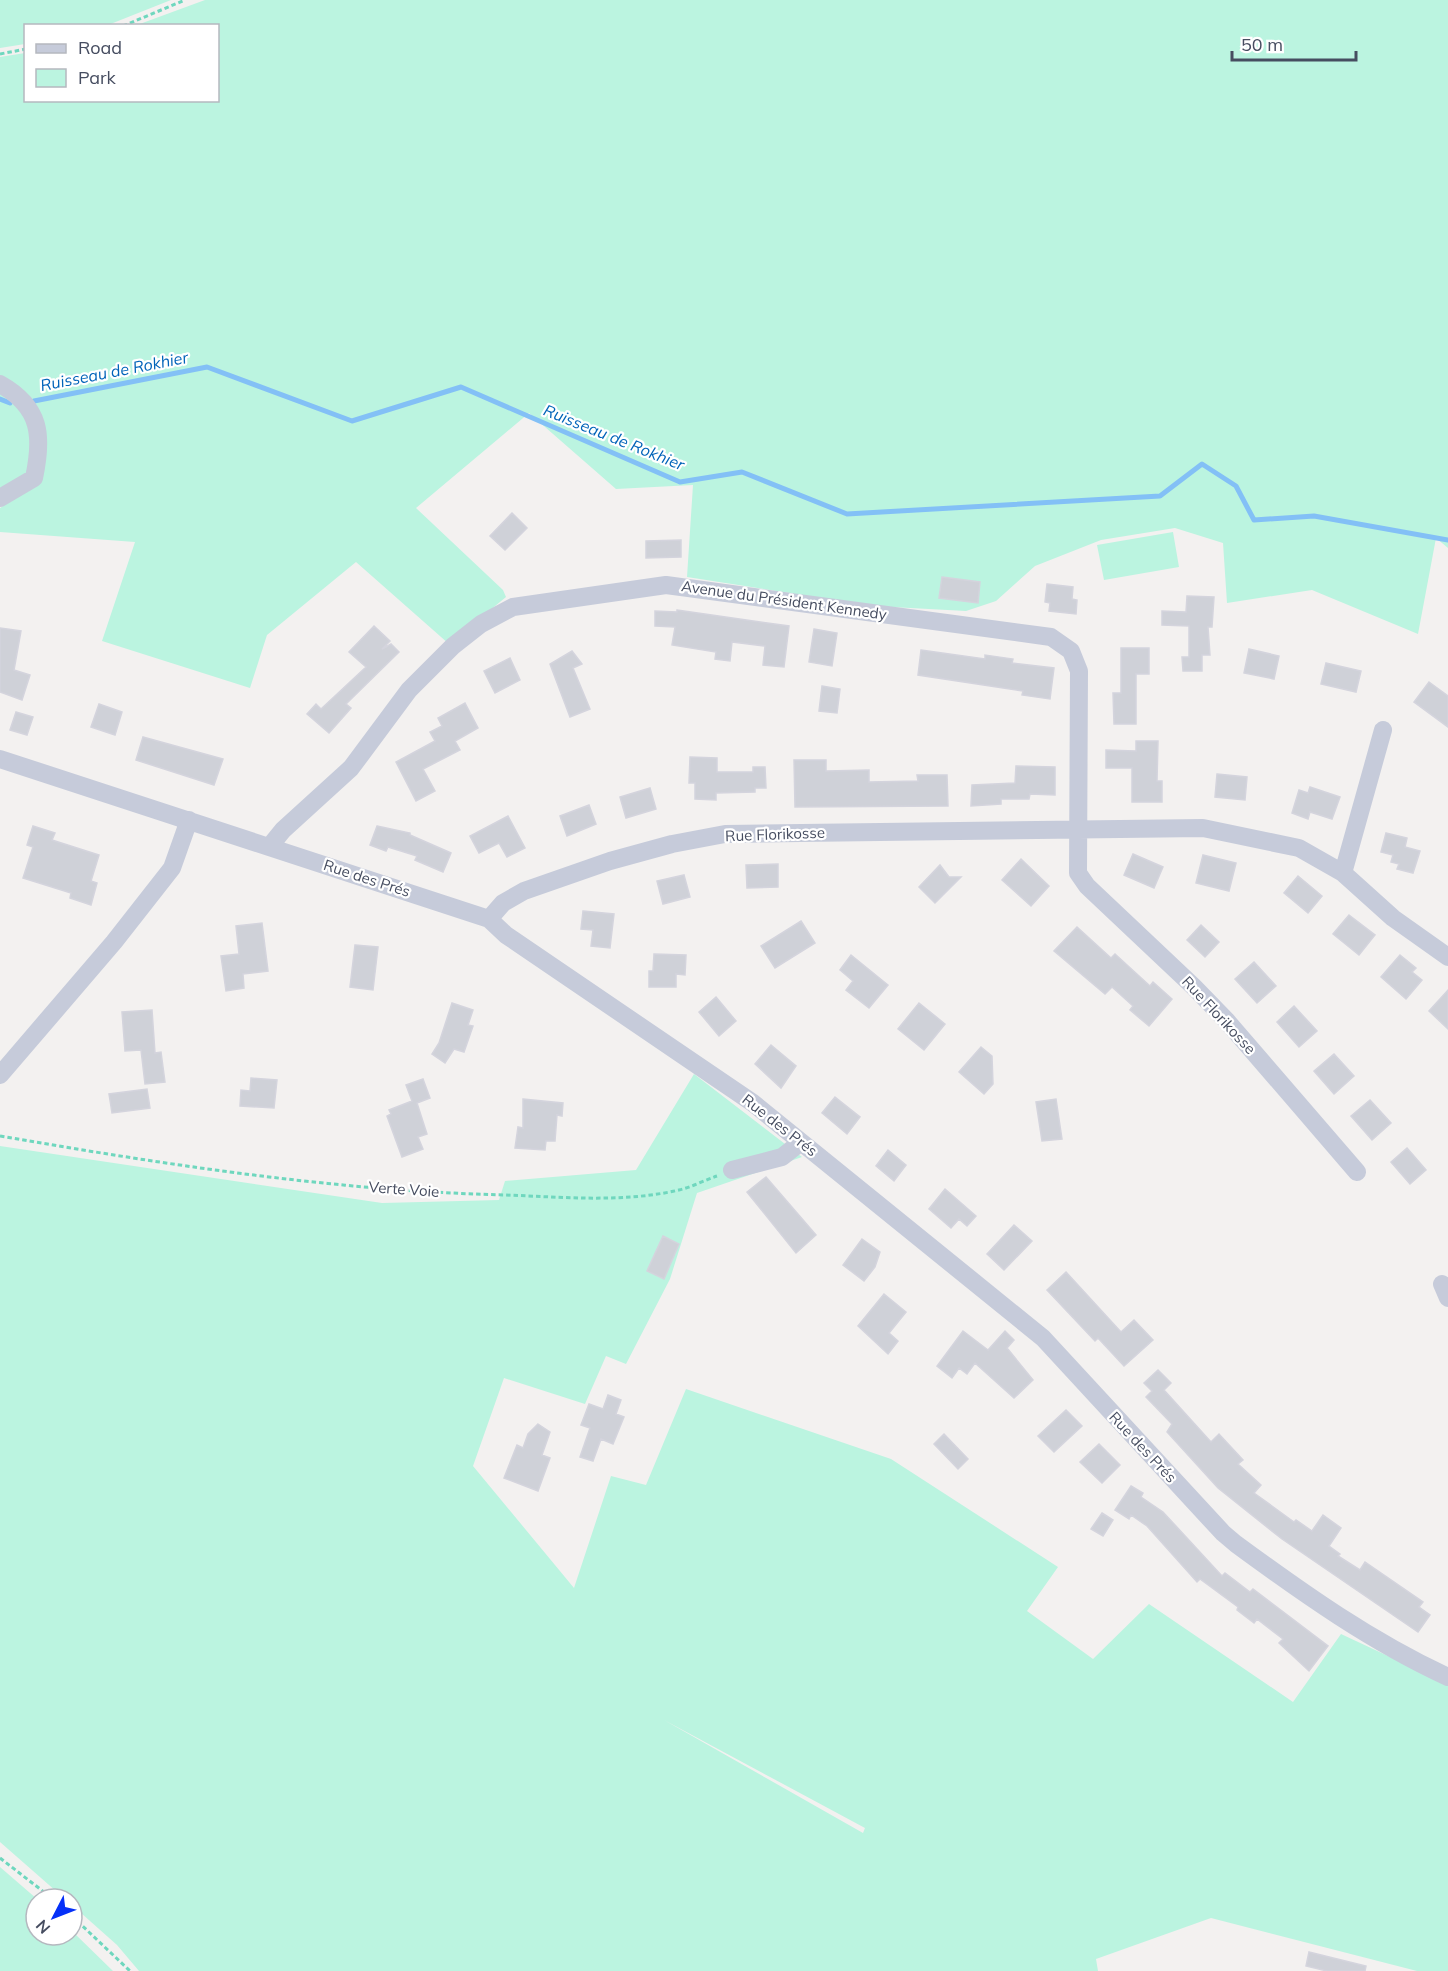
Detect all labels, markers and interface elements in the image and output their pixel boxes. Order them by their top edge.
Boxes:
legend [24,24,219,102]
scale bar [1232,24,1356,62]
text: 50 m [1241,33,1283,56]
text: Road [78,36,122,59]
text: Park [78,66,117,89]
water label: Ruisseau de Rokhier [38,347,191,395]
water label: Ruisseau de Rokhier [541,400,688,475]
street label: Avenue du Président Kennedy [680,576,888,624]
street label: Rue Florikosse [725,823,825,845]
street label: Rue des Prés [321,855,413,901]
street label: Rue Florikosse [1178,972,1260,1058]
street label: Rue des Prés [739,1090,821,1160]
street label: Verte Voie [368,1177,440,1201]
street label: Rue des Prés [1105,1408,1181,1486]
north arrow [24,1887,84,1947]
text: N [31,1916,54,1938]

